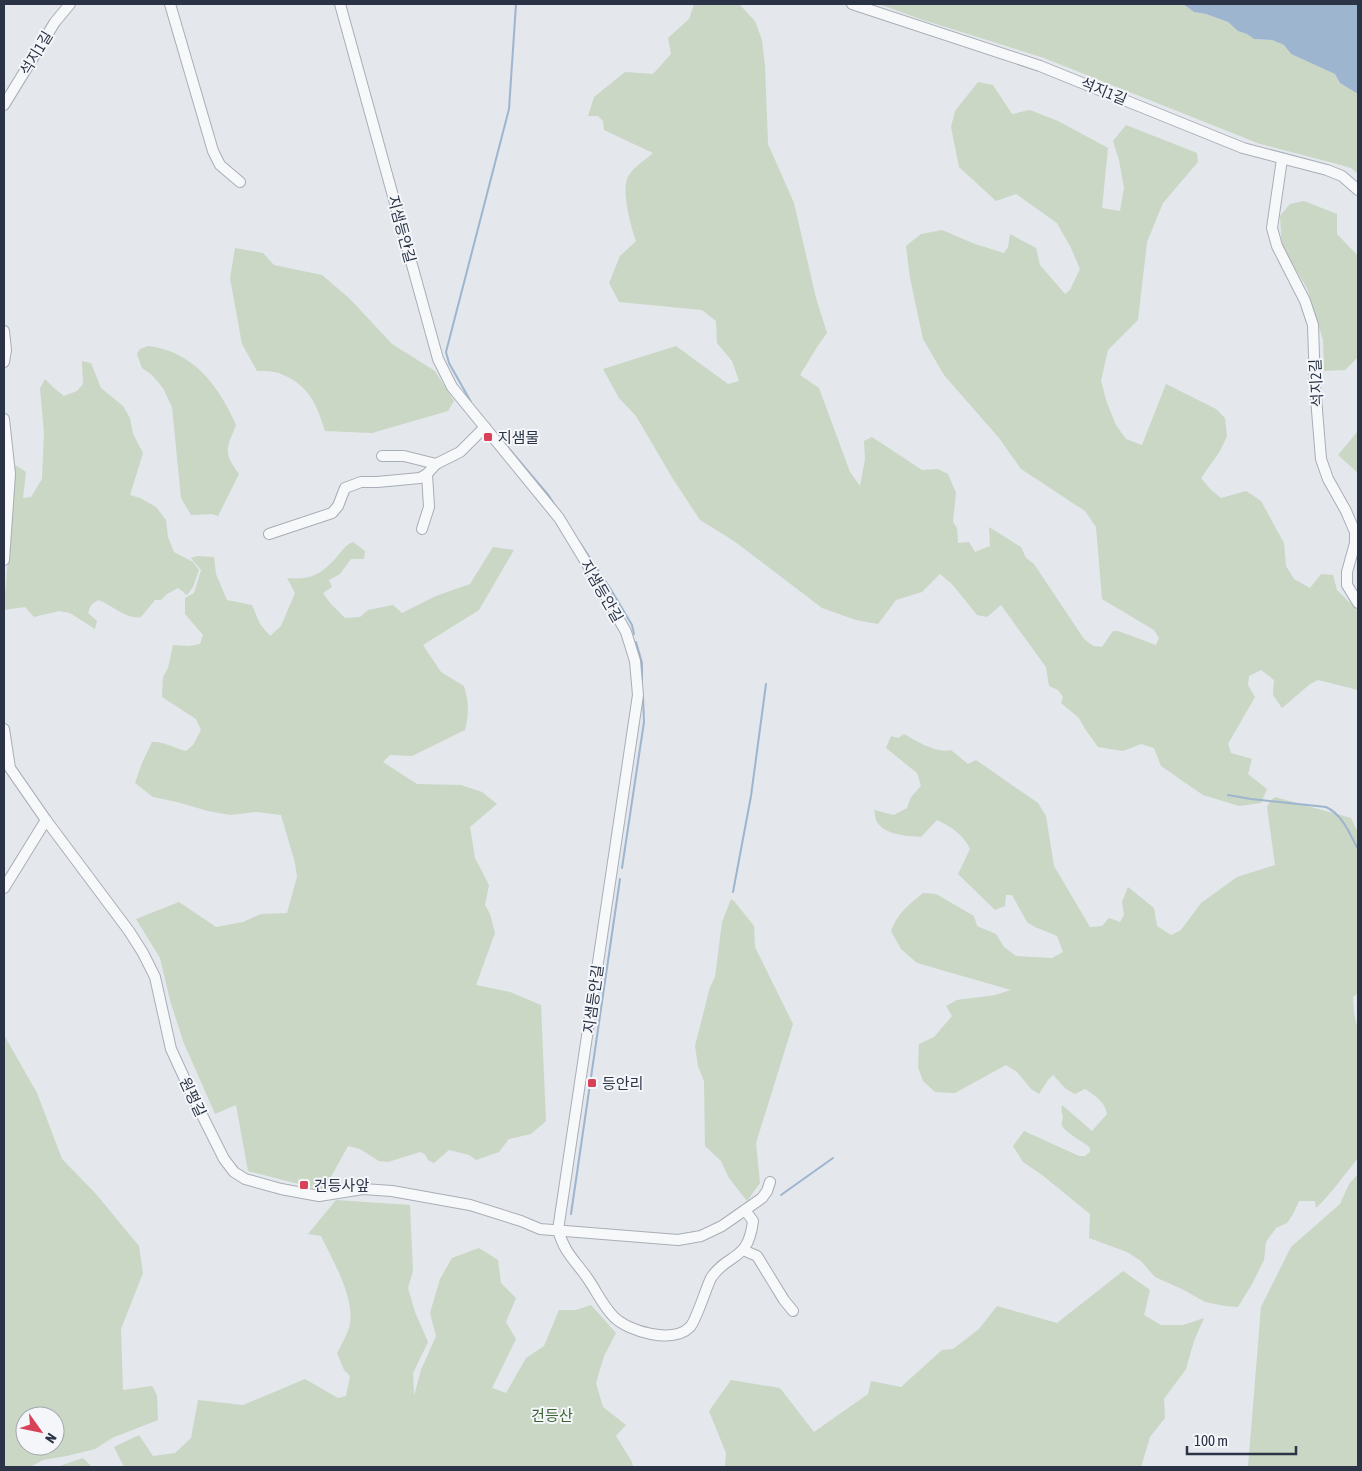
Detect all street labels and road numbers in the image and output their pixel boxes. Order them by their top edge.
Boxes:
street label: 석지1길 [16,28,56,78]
street label: 석지1길 [1078,74,1130,108]
street label: 지샘등안길 [385,193,419,265]
street label: 석지2길 [1306,358,1326,408]
street label: 지샘등안길 [577,557,627,625]
street label: 지샘등안길 [580,964,606,1034]
street label: 원평길 [177,1075,209,1119]

